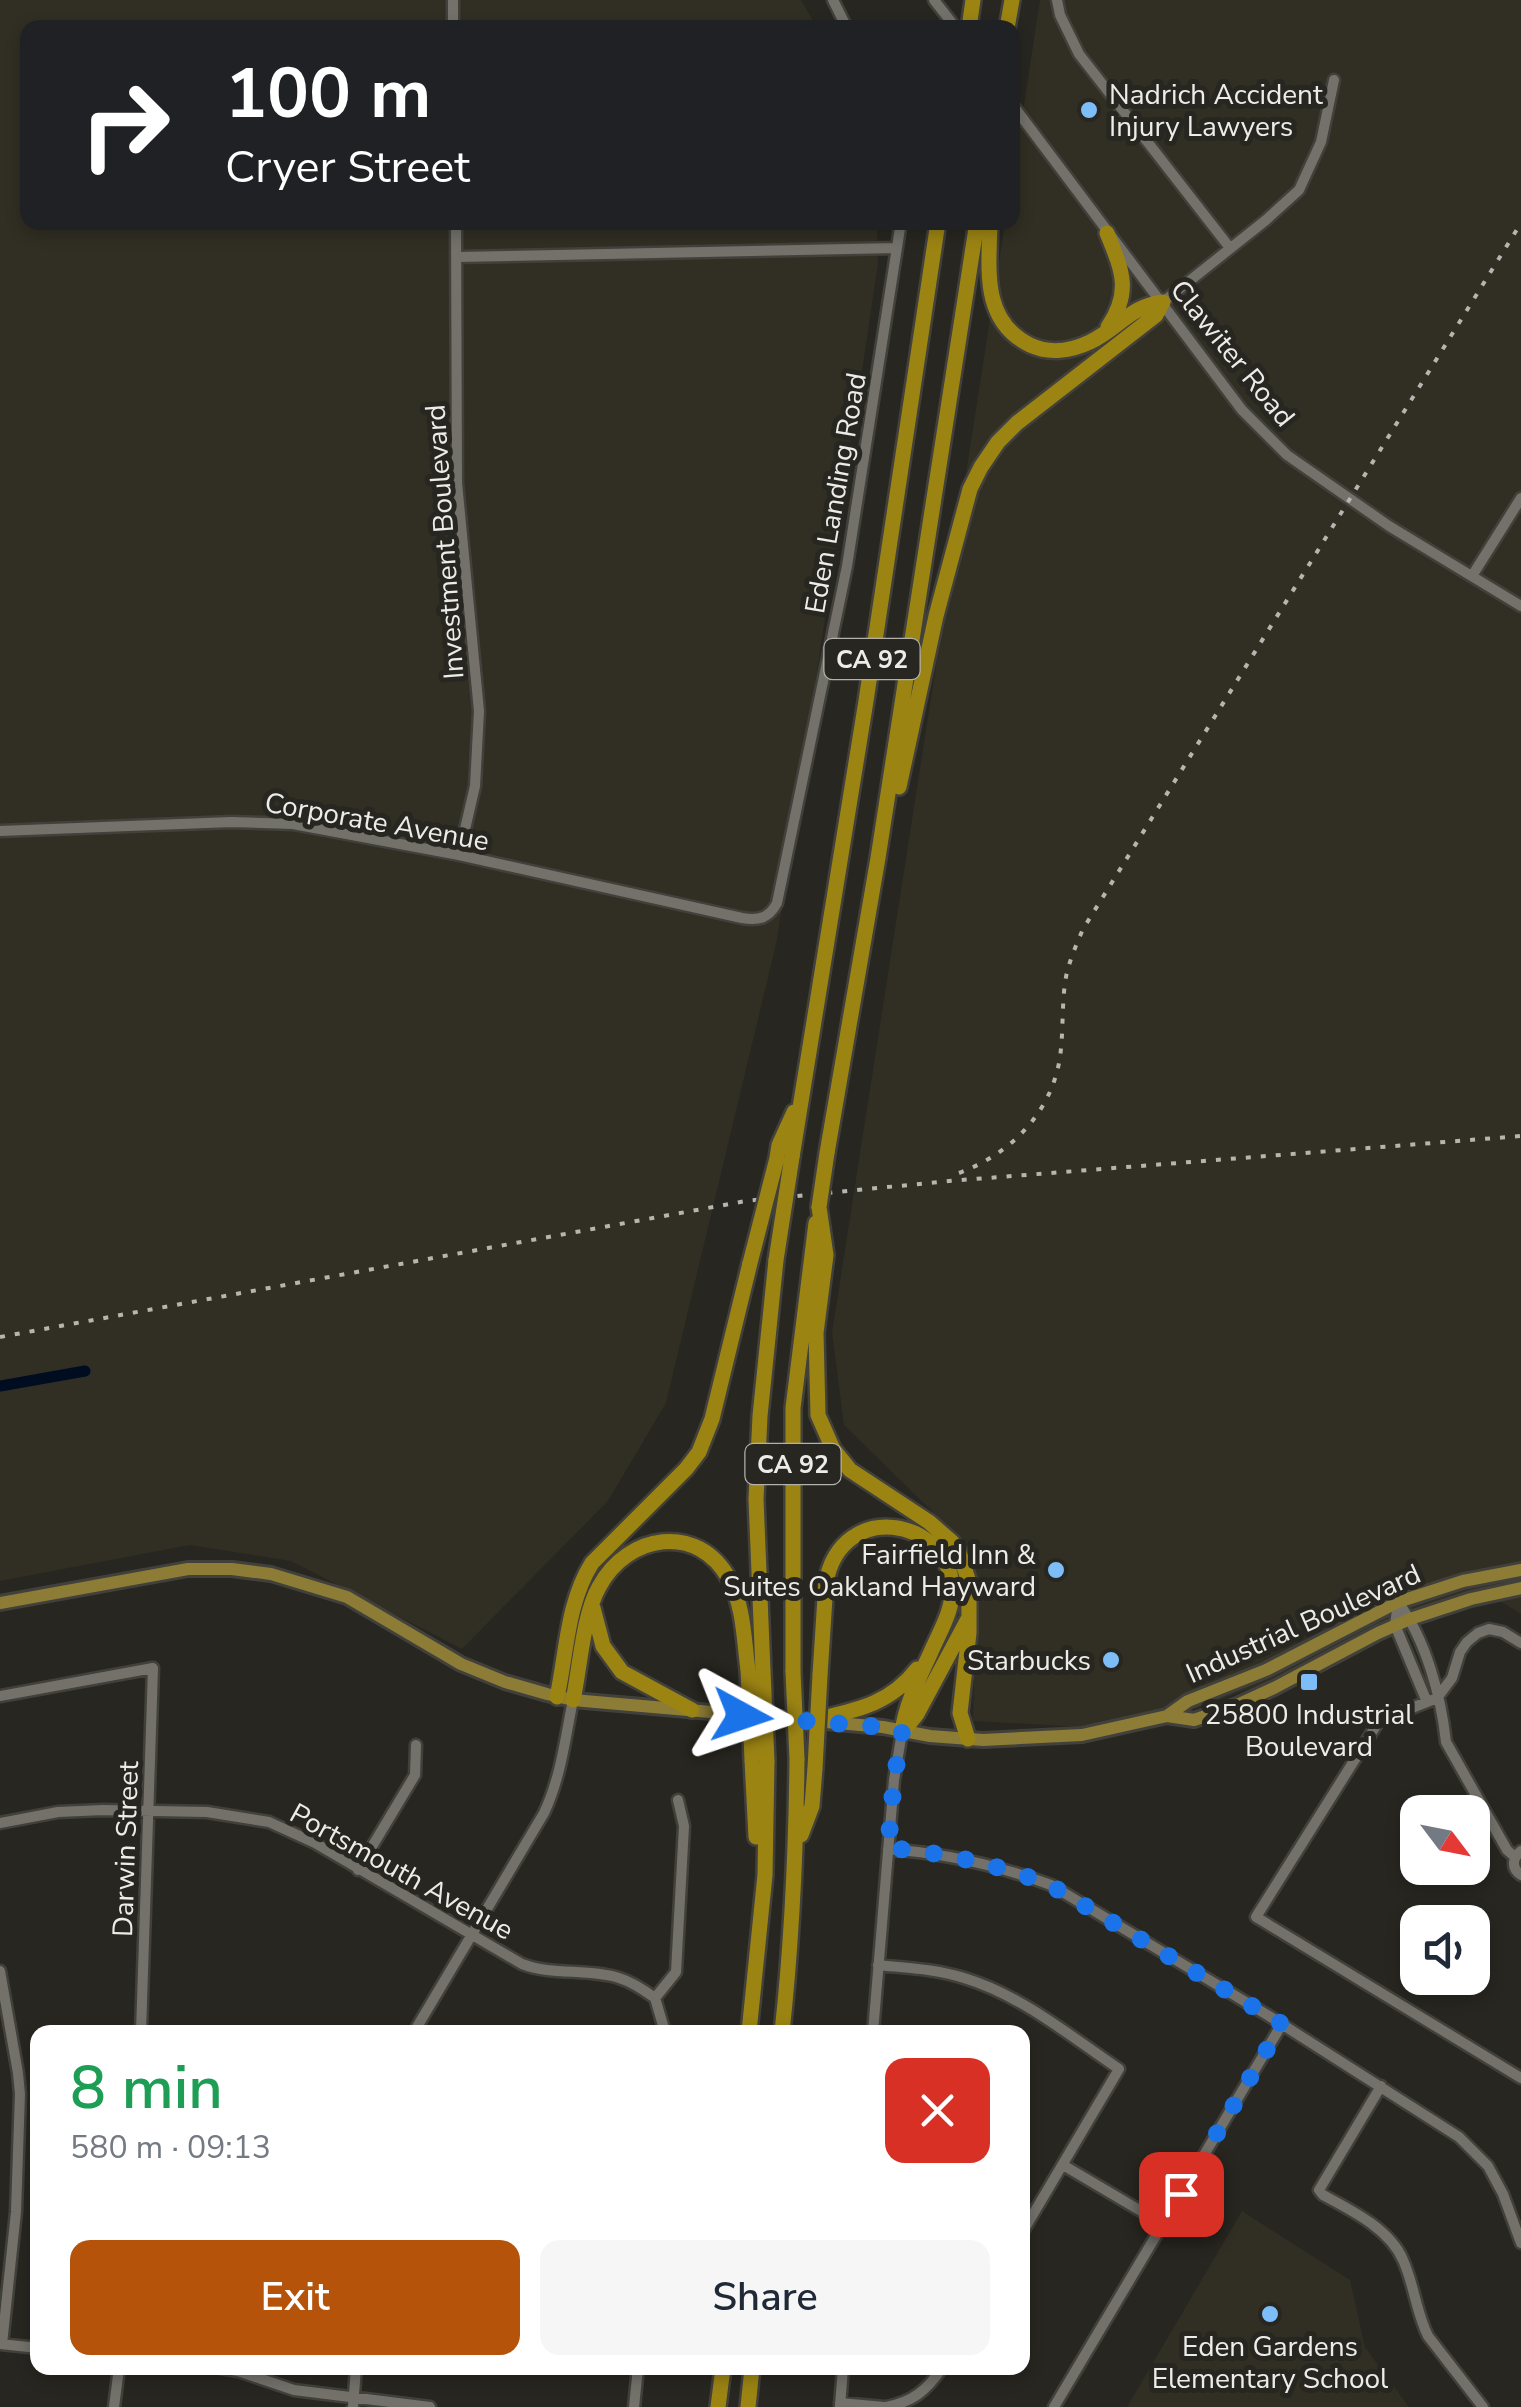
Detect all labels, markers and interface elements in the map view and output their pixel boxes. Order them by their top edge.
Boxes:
text: 100 m [225,46,431,142]
icon: right [60,60,190,190]
place label: Nadrich Accident Injury Lawyers [1109,76,1323,146]
marker: Nadrich Accident Injury Lawyers [1078,99,1100,121]
text: Cryer Street [225,137,470,198]
street label: Clawiter Road [1161,272,1303,435]
street label: Eden Landing Road [796,370,876,617]
street label: Investment Boulevard [416,403,474,680]
road number: CA 92 [824,639,920,679]
street label: Corporate Avenue [262,784,492,860]
road number: CA 92 [746,1444,840,1484]
place label: Fairfield Inn & Suites Oakland Hayward [723,1536,1037,1606]
street label: Industrial Boulevard [1180,1555,1427,1693]
marker: Fairfield Inn & Suites Oakland Hayward [1045,1559,1067,1581]
place label: Starbucks [967,1642,1091,1680]
marker: Starbucks [1100,1649,1122,1671]
position arrow [690,1664,794,1768]
marker: 25800 Industrial Boulevard [1298,1671,1320,1693]
place label: 25800 Industrial Boulevard [1204,1696,1414,1766]
street label: Darwin Street [104,1760,148,1938]
street label: Portsmouth Avenue [283,1795,520,1949]
north arrow [1400,1795,1490,1885]
map controls [1400,1795,1490,1995]
button: sound [1400,1905,1490,1995]
text: 8 min [70,2047,223,2129]
button: close [885,2058,990,2163]
text: 580 m · 09:13 [70,2126,271,2169]
pin [1139,2152,1224,2237]
icon: arrive [1154,2167,1209,2222]
button: Exit [70,2240,520,2355]
button: Share [540,2240,990,2355]
marker: Eden Gardens Elementary School [1259,2303,1281,2325]
place label: Eden Gardens Elementary School [1152,2328,1389,2398]

